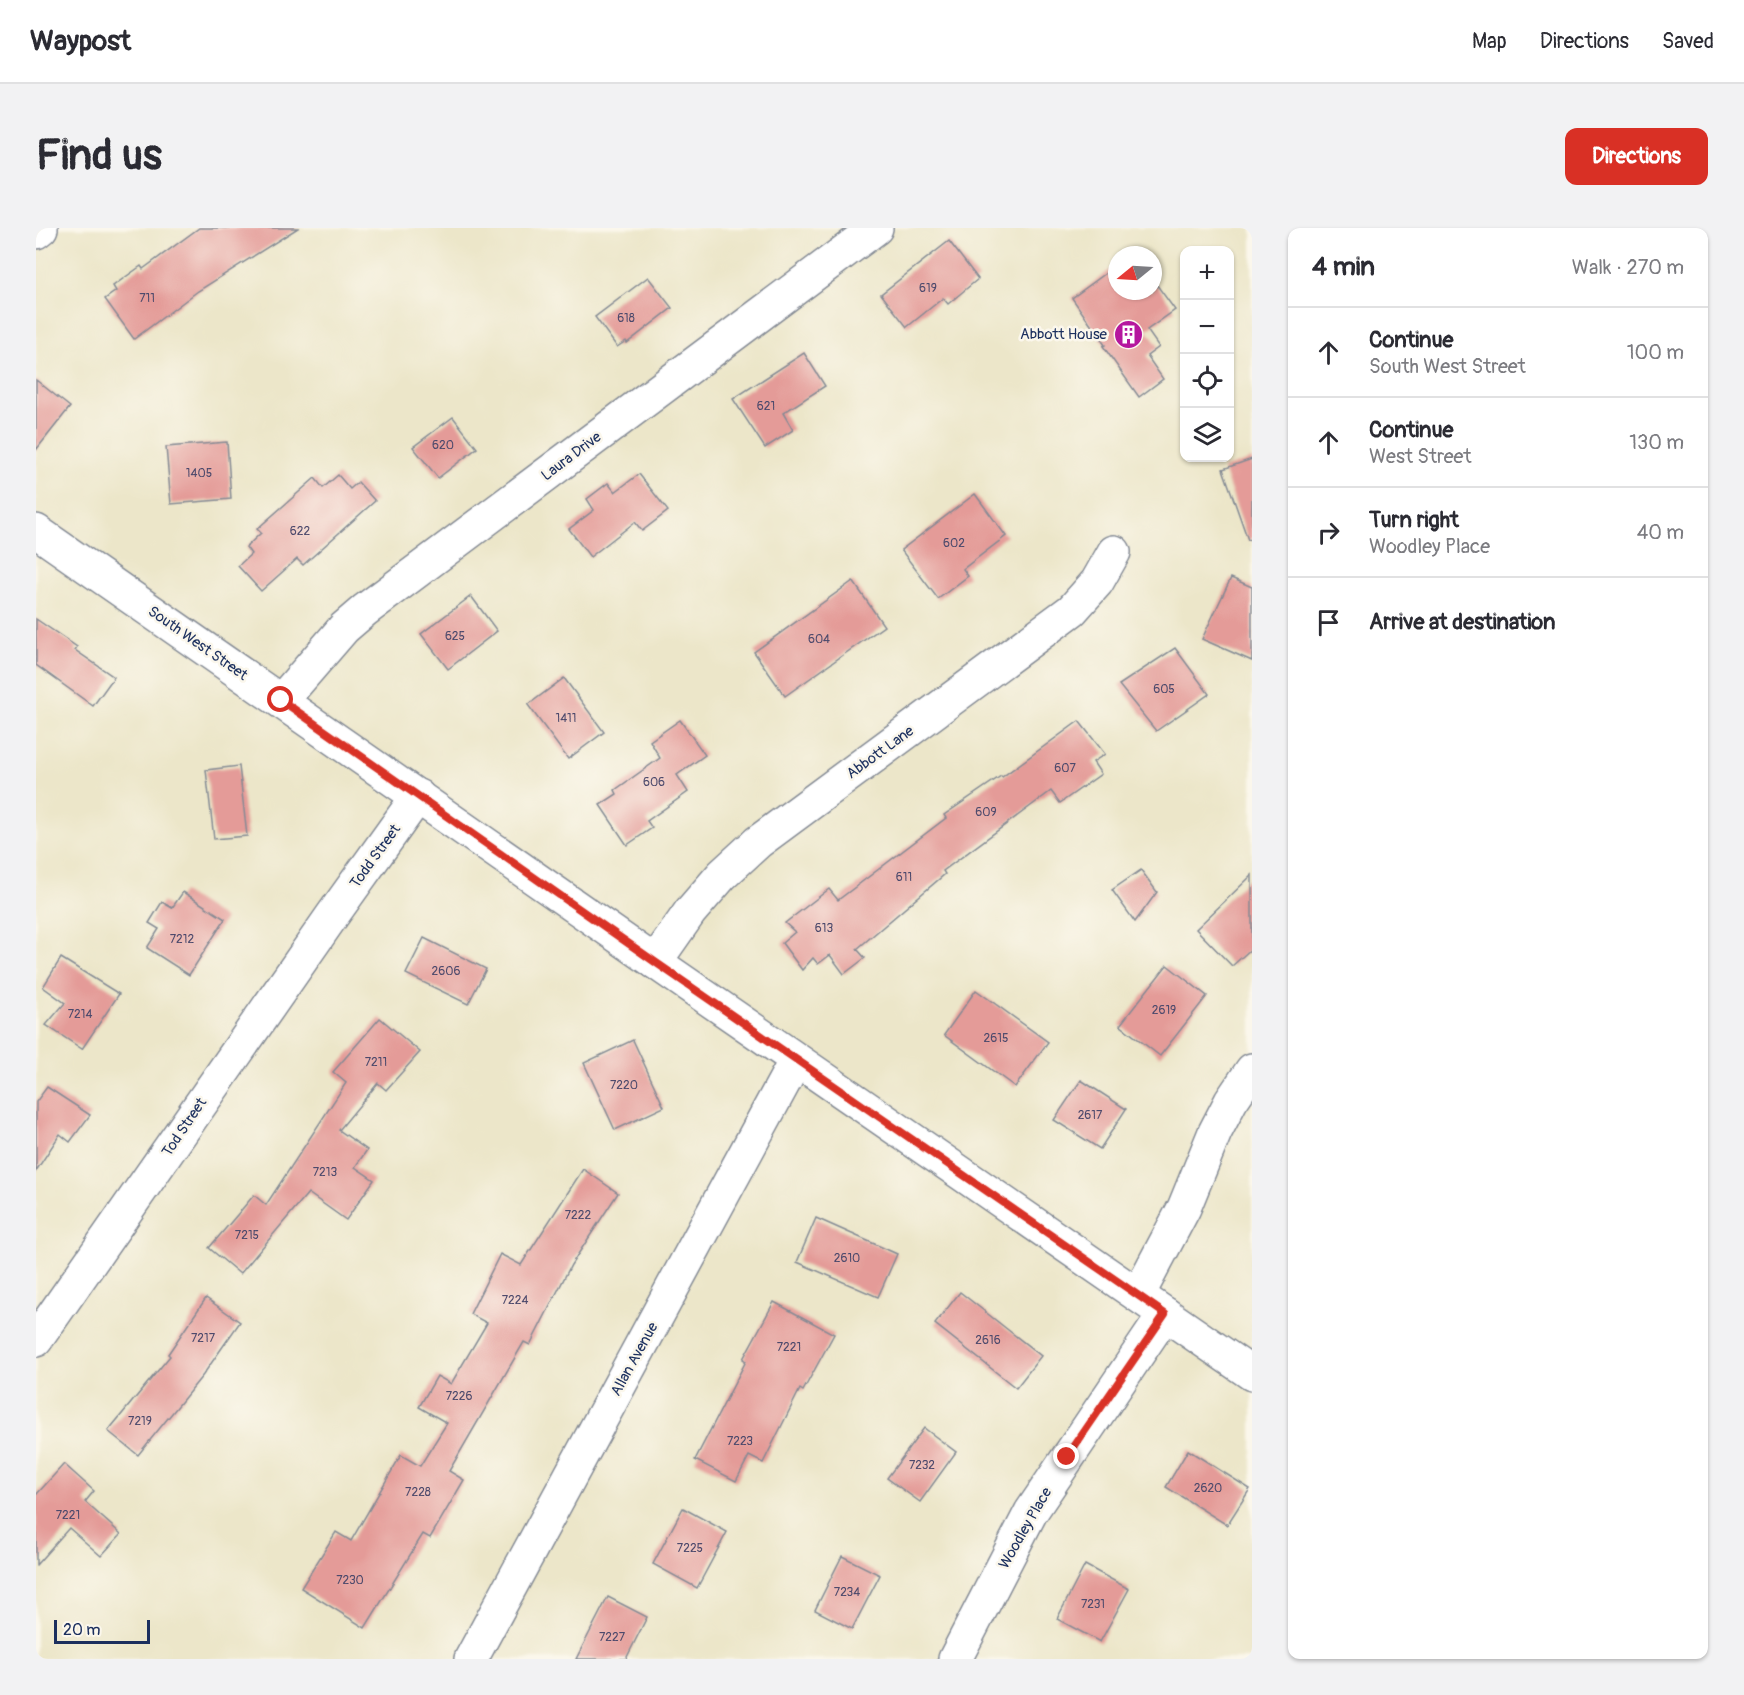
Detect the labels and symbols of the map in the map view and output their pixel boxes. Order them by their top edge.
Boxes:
north arrow [1108,246,1162,300]
house number: 619 [919,281,937,296]
house number: 711 [139,291,155,306]
house number: 618 [617,311,635,326]
building icon: Abbott House [1112,318,1144,350]
place label: Abbott House [1020,325,1108,344]
house number: 621 [757,399,775,414]
street label: Laura Drive [538,427,606,485]
house number: 620 [432,438,454,453]
house number: 1405 [186,466,212,481]
house number: 622 [290,524,310,539]
house number: 602 [943,536,965,551]
street label: South West Street [144,602,252,685]
house number: 625 [445,629,465,644]
house number: 604 [808,632,830,647]
house number: 605 [1153,682,1175,697]
route start [267,686,293,712]
house number: 1411 [555,711,577,726]
street label: Abbott Lane [843,721,918,783]
house number: 607 [1054,761,1076,776]
house number: 606 [643,775,665,790]
house number: 609 [975,805,997,820]
street label: Todd Street [346,820,406,892]
house number: 611 [896,870,912,885]
house number: 613 [815,921,833,936]
house number: 7212 [170,932,195,947]
house number: 2606 [432,964,460,979]
house number: 2619 [1152,1003,1176,1018]
house number: 7214 [68,1007,92,1022]
house number: 2615 [984,1031,1008,1046]
house number: 7211 [365,1055,387,1070]
house number: 7220 [610,1078,638,1093]
street label: Tod Street [158,1093,212,1160]
house number: 2617 [1078,1108,1103,1123]
house number: 7213 [313,1165,338,1180]
house number: 7222 [565,1208,592,1223]
house number: 7215 [235,1228,259,1243]
house number: 2610 [834,1251,860,1266]
house number: 7224 [502,1293,528,1308]
street label: Allan Avenue [606,1319,663,1399]
house number: 7217 [191,1331,216,1346]
house number: 2616 [975,1333,1001,1348]
house number: 7221 [777,1340,801,1355]
house number: 7226 [446,1389,472,1404]
house number: 7219 [128,1414,152,1429]
house number: 7223 [727,1434,753,1449]
route end [1053,1443,1079,1469]
house number: 7232 [909,1458,935,1473]
house number: 2620 [1194,1481,1222,1496]
street label: Woodley Place [995,1484,1057,1572]
house number: 7228 [405,1485,431,1500]
house number: 7221 [56,1508,80,1523]
house number: 7225 [677,1541,703,1556]
house number: 7230 [336,1573,364,1588]
house number: 7234 [834,1585,860,1600]
house number: 7231 [1081,1597,1105,1612]
scale bar [54,1617,150,1644]
house number: 7227 [599,1630,626,1645]

